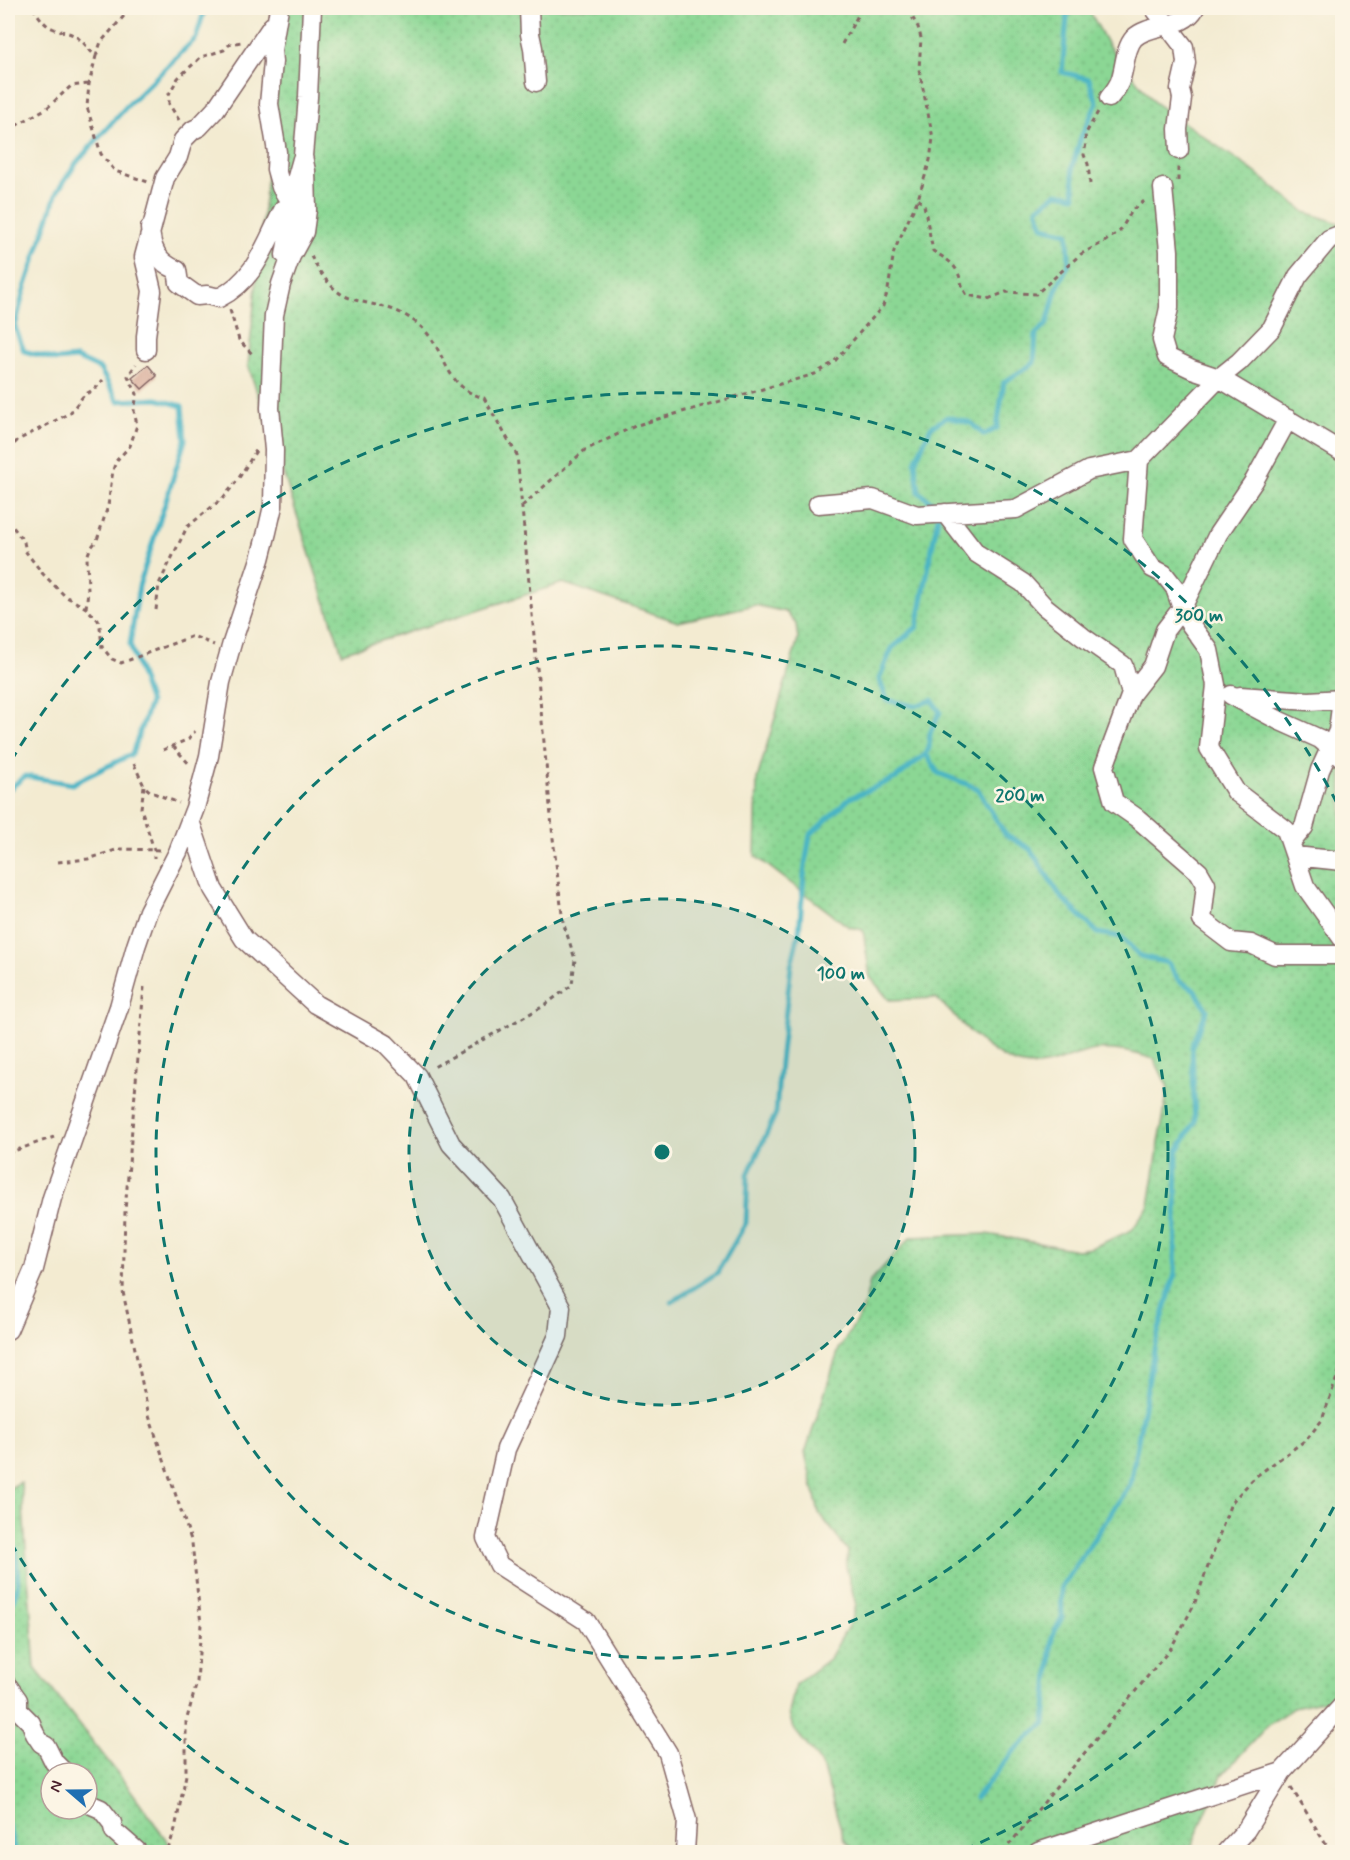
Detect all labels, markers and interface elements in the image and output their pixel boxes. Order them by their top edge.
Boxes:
text: 300 m [1175,604,1223,628]
text: 200 m [995,784,1045,808]
text: 100 m [817,962,865,986]
centre of rings [652,1142,672,1162]
north arrow [39,1761,99,1821]
text: N [45,1778,68,1795]

